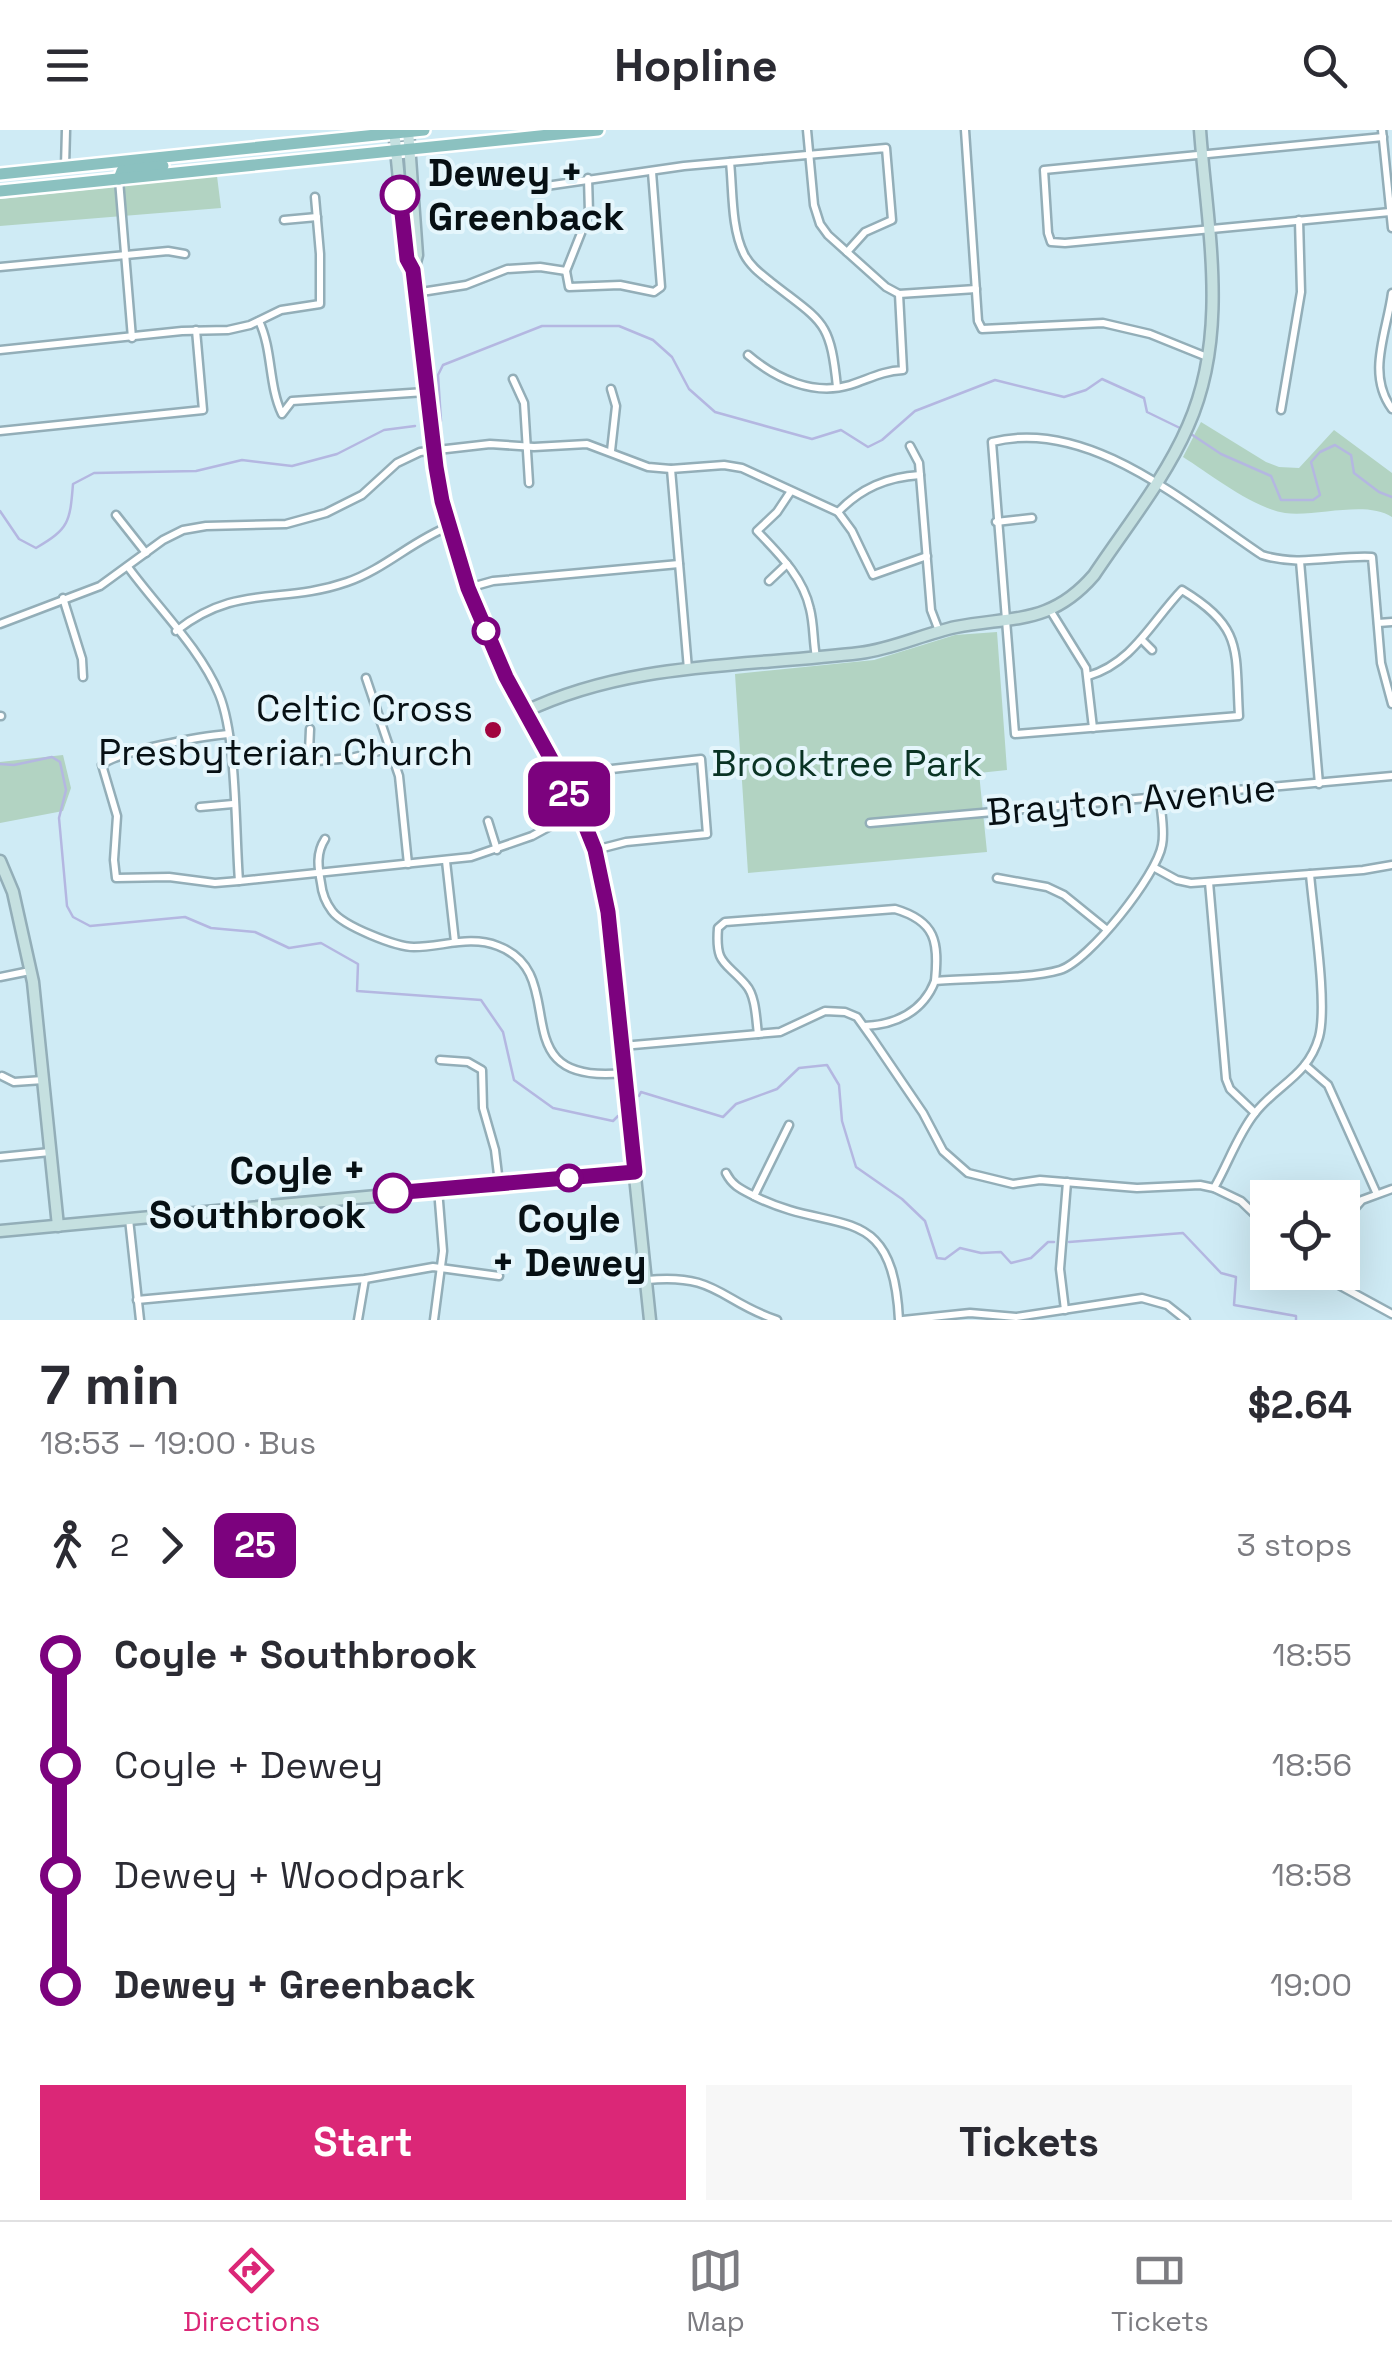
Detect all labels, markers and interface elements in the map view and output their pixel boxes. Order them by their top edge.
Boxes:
text: Hopline [614,37,778,94]
icon: menu [40,38,95,93]
icon: search [1297,38,1352,93]
place label: Dewey + Greenback [428,149,624,241]
marker: Dewey + Greenback [381,176,419,214]
unlabelled marker [473,618,499,644]
place label: Celtic Cross Presbyterian Church [98,684,473,776]
marker: Celtic Cross Presbyterian Church [482,719,504,741]
park label: Brooktree Park [711,739,983,787]
line badge: 25 [524,762,614,826]
street label: Brayton Avenue [984,763,1278,837]
text: 25 [548,772,590,816]
place label: Coyle + Southbrook [149,1147,366,1239]
marker: Coyle + Dewey [556,1165,582,1191]
marker: Coyle + Southbrook [374,1174,412,1212]
map controls [1250,1180,1360,1290]
button: locate [1250,1180,1360,1290]
place label: Coyle + Dewey [491,1195,647,1287]
text: 7 min [40,1350,180,1420]
text: $2.64 [1248,1381,1352,1429]
text: 18:53 – 19:00 · Bus [40,1423,316,1463]
icon: walk [40,1518,95,1573]
icon: forward [144,1518,199,1573]
text: 25 [234,1523,276,1567]
text: 2 [110,1525,129,1565]
text: 3 stops [1237,1525,1352,1565]
text: Coyle + Southbrook [114,1631,477,1679]
text: 18:55 [1272,1635,1352,1675]
text: Coyle + Dewey [114,1741,383,1789]
text: 18:56 [1272,1745,1352,1785]
text: Dewey + Woodpark [114,1851,465,1899]
text: 18:58 [1271,1855,1352,1895]
text: Dewey + Greenback [114,1961,475,2009]
text: 19:00 [1270,1965,1352,2005]
button: Start [40,2085,686,2200]
button: Tickets [706,2085,1352,2200]
tab: Directions [183,2243,320,2339]
tab: Map [687,2243,745,2339]
tab: Tickets [1111,2243,1209,2339]

